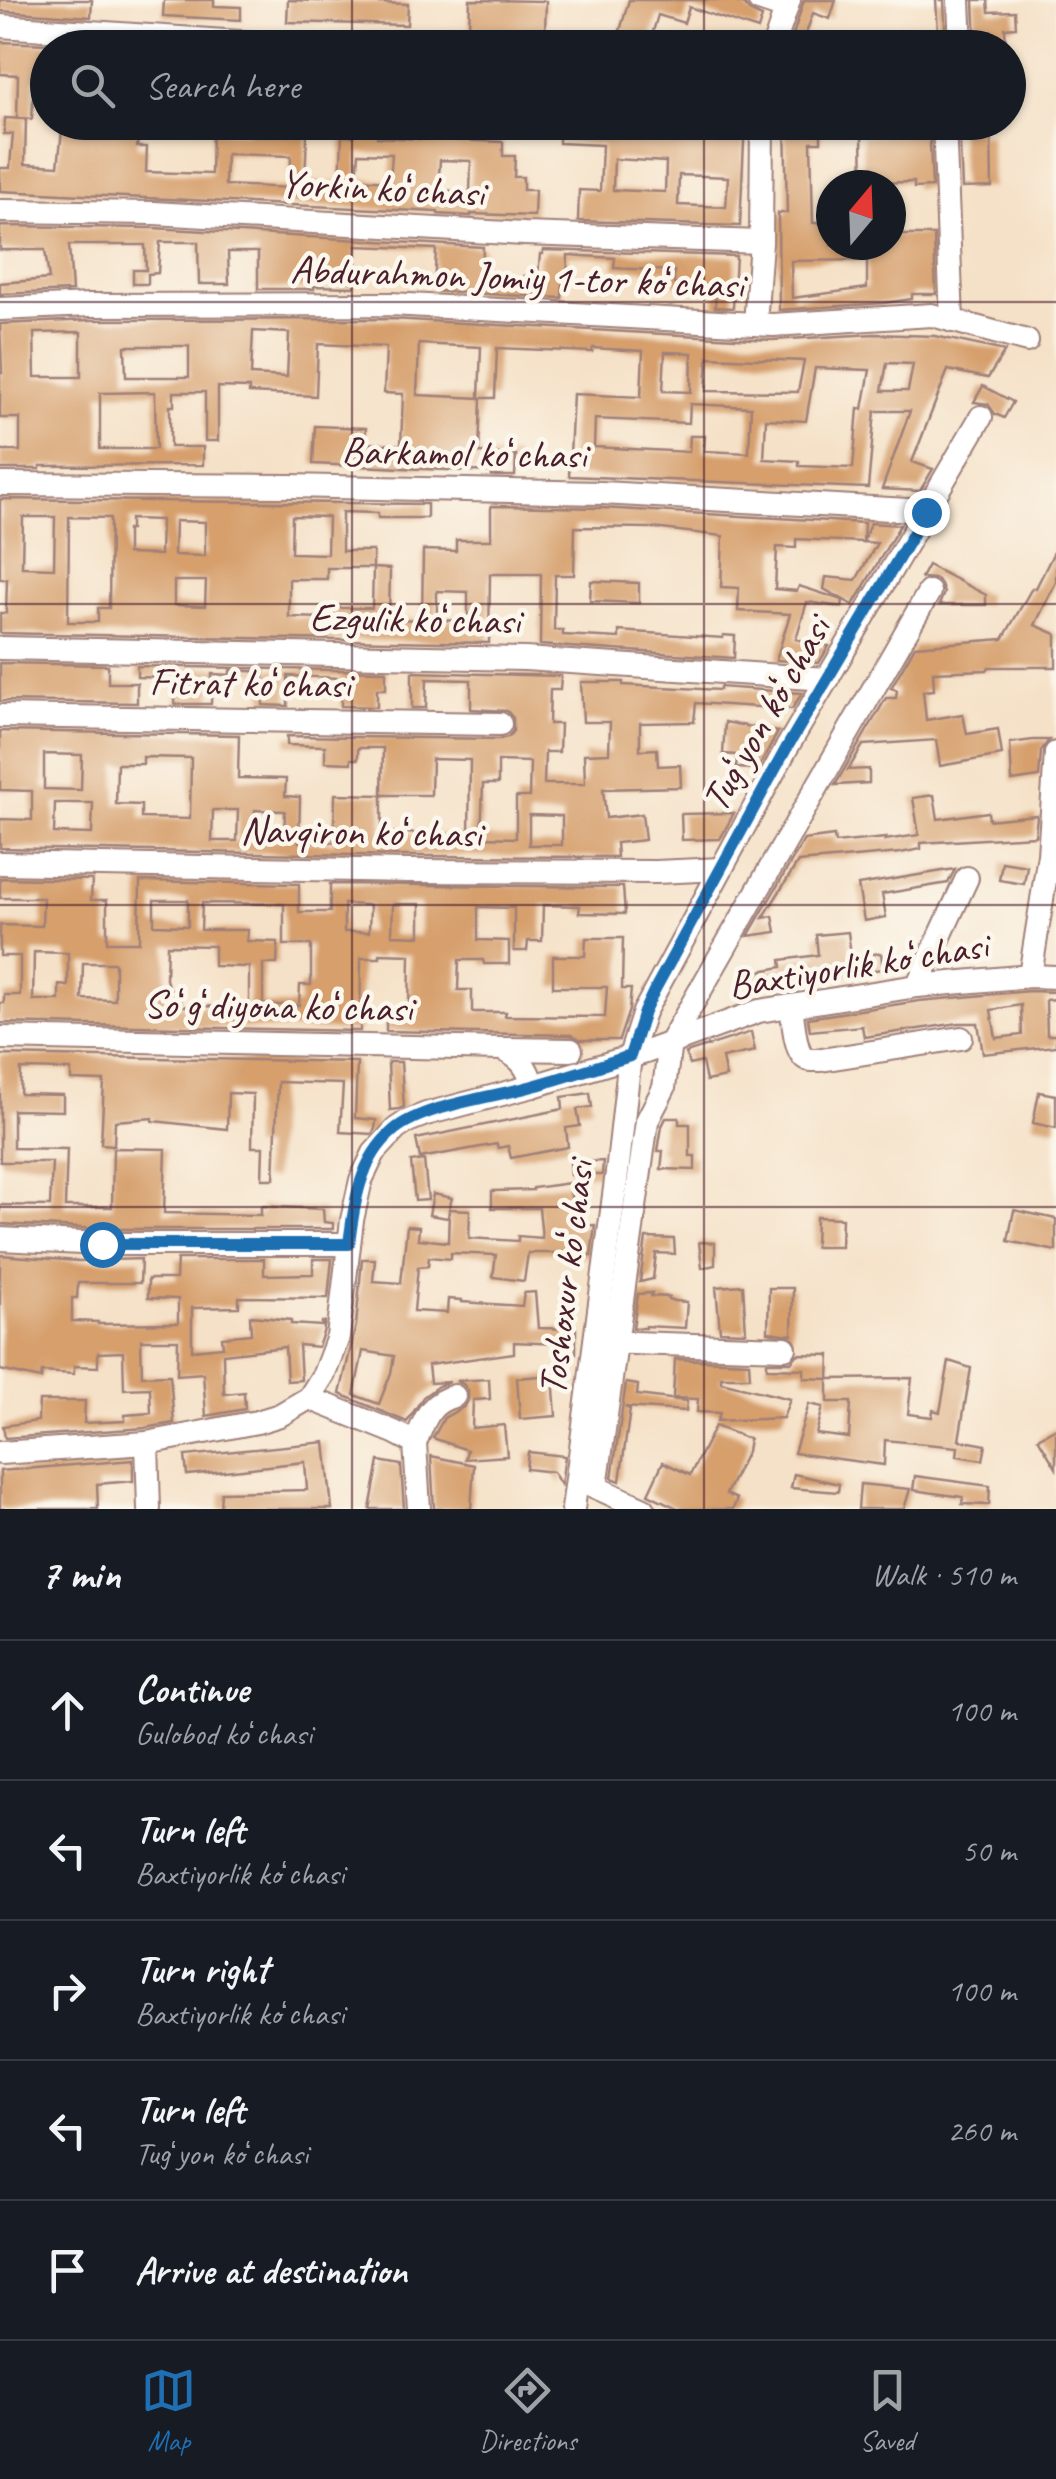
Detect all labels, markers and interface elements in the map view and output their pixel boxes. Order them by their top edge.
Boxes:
search box [30,30,1026,140]
icon: search [65,58,120,113]
text: Search here [145,62,300,109]
street label: Yorkin koʻchasi [279,158,490,219]
north arrow [816,170,906,260]
street label: Abdurahmon Jomiy 1-tor koʻchasi [290,244,749,310]
street label: Barkamol koʻchasi [341,426,591,480]
route end [904,490,950,536]
street label: Ezgulik koʻchasi [309,592,525,646]
street label: Tugʻyon koʻchasi [690,604,844,820]
street label: Fitrat koʻchasi [149,656,356,710]
street label: Navqiron koʻchasi [240,805,487,859]
street label: Baxtiyorlik koʻchasi [725,919,996,1010]
street label: Soʻgʻdiyona koʻchasi [143,979,418,1033]
street label: Toshoxur koʻchasi [527,1153,606,1398]
route start [80,1222,126,1268]
text: 7 min [40,1548,120,1601]
text: Walk · 510 m [872,1554,1016,1595]
text: Continue [135,1666,249,1713]
icon: ahead [40,1683,95,1738]
text: 100 m [947,1690,1016,1731]
text: Gulobod koʻchasi [135,1713,312,1754]
text: Turn left [135,1806,245,1853]
icon: left [40,1823,95,1878]
text: 50 m [962,1830,1016,1871]
text: Baxtiyorlik koʻchasi [135,1853,345,1894]
text: Turn right [135,1946,269,1993]
icon: right [40,1963,95,2018]
text: 100 m [947,1970,1016,2011]
text: Baxtiyorlik koʻchasi [135,1993,345,2034]
text: Turn left [135,2086,245,2133]
icon: left [40,2103,95,2158]
text: 260 m [947,2110,1016,2151]
text: Tugʻyon koʻchasi [135,2133,308,2174]
icon: arrive [40,2243,95,2298]
text: Arrive at destination [135,2247,407,2294]
tab: Map [141,2363,196,2458]
tab: Directions [479,2363,577,2458]
tab: Saved [860,2363,915,2458]

